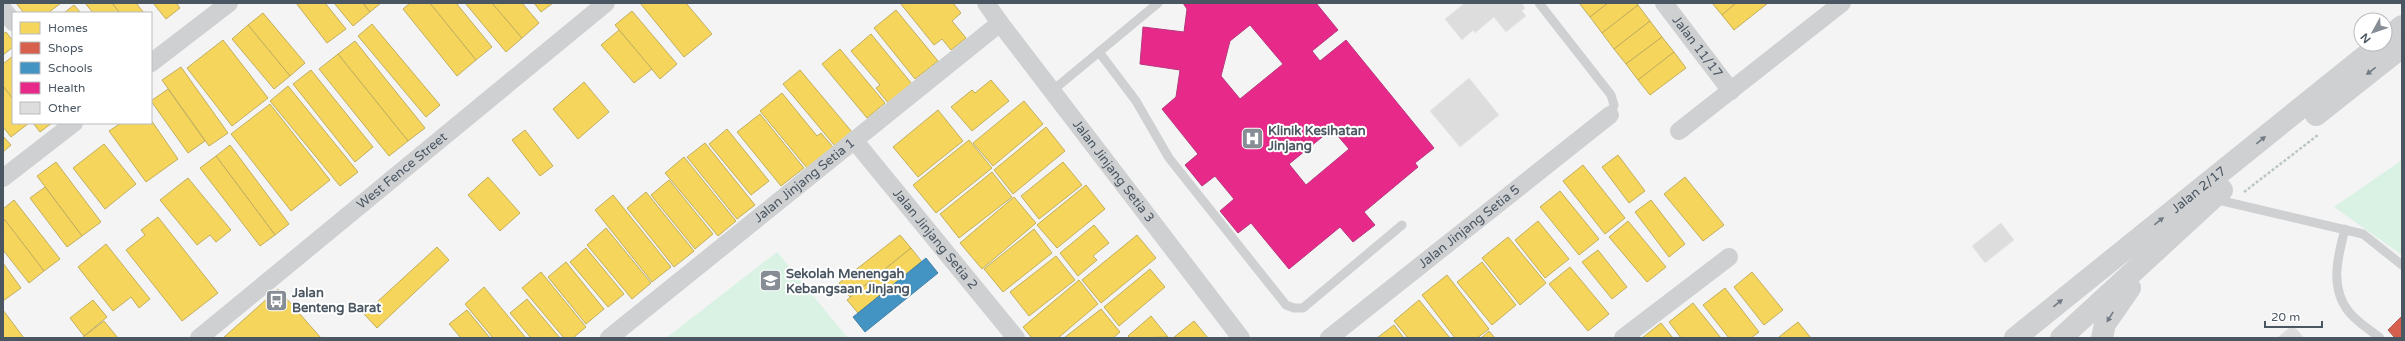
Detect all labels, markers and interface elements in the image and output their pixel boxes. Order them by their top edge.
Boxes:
legend [12,12,152,124]
north arrow [2353,12,2393,52]
street label: Jalan 11/17 [1669,13,1726,81]
text: Homes [48,21,88,35]
text: N [2358,31,2374,46]
text: Shops [48,41,83,55]
text: Schools [48,61,93,75]
one-way arrow [2366,67,2377,75]
text: Health [48,81,85,95]
text: Other [48,101,81,115]
street label: Jalan Jinjang Setia 3 [1069,117,1158,226]
place label: Klinik Kesihatan Jinjang [1267,123,1366,154]
hospital icon: Klinik Kesihatan Jinjang [1240,125,1266,151]
street label: West Fence Street [354,129,450,213]
street label: Jalan Jinjang Setia 1 [751,135,858,226]
one-way arrow [2255,135,2266,144]
street label: Jalan 2/17 [2168,163,2229,217]
street label: Jalan Jinjang Setia 5 [1415,182,1523,272]
street label: Jalan Jinjang Setia 2 [889,186,981,293]
one-way arrow [2154,217,2165,226]
place label: Sekolah Menengah Kebangsaan Jinjang [786,266,910,297]
school or university icon: Sekolah Menengah Kebangsaan Jinjang [757,268,783,294]
place label: Jalan Benteng Barat [291,285,381,316]
bus stop icon: Jalan Benteng Barat [263,287,289,313]
one-way arrow [2053,298,2064,307]
scale bar [2265,303,2322,329]
text: 20 m [2271,310,2300,324]
one-way arrow [2106,312,2114,322]

